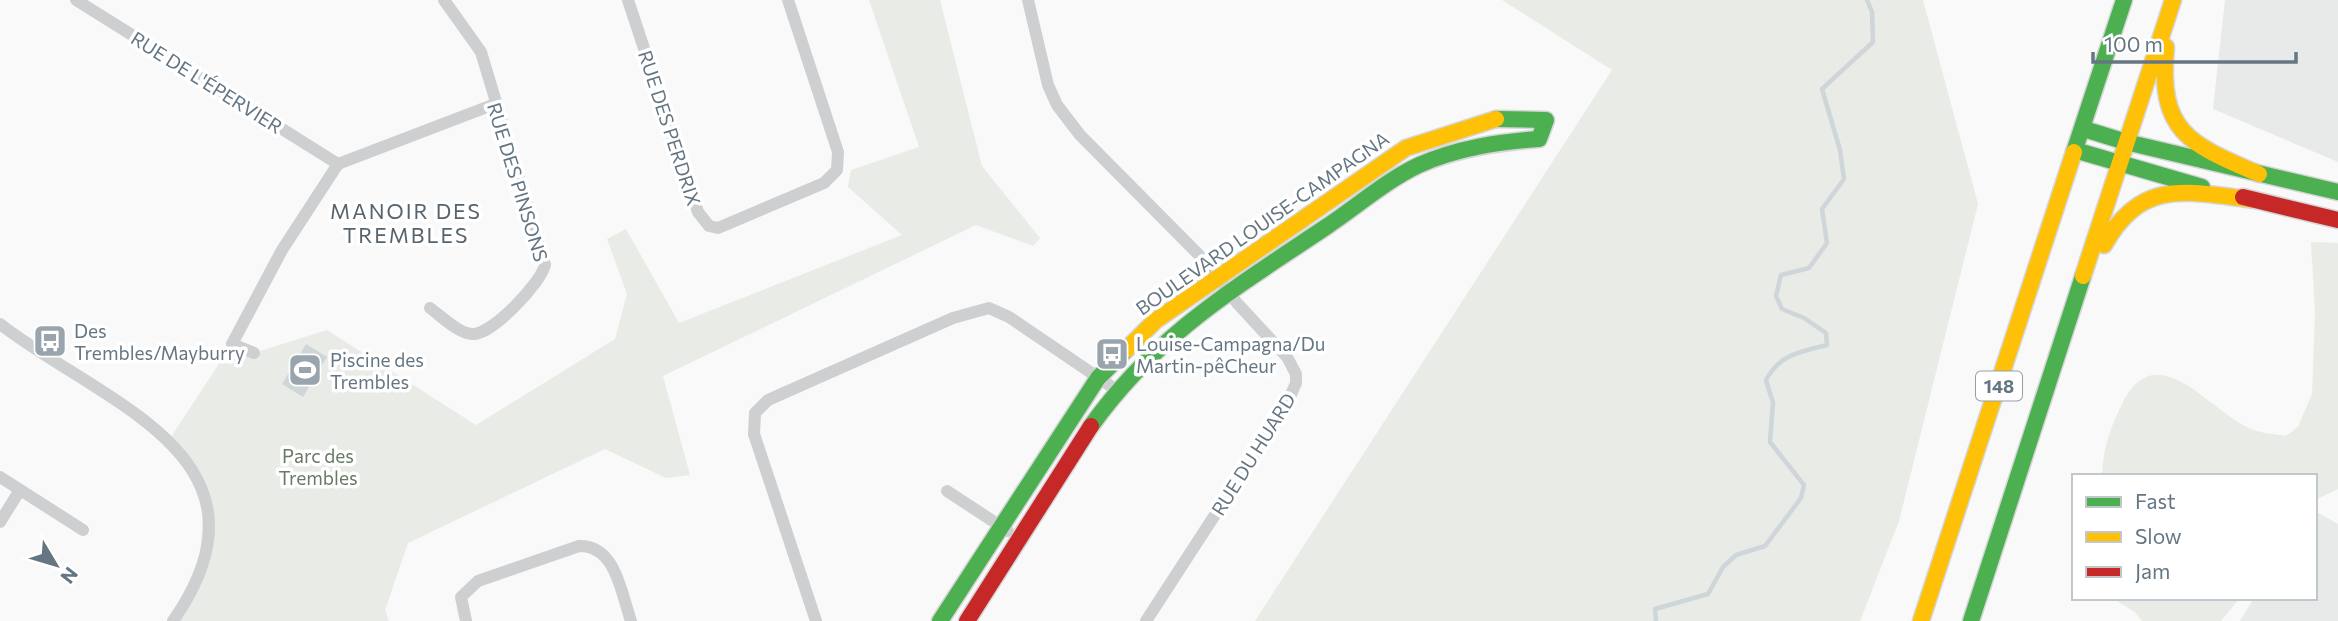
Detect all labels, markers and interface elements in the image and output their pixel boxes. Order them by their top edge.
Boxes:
scale bar [2093,21,2296,65]
street label: RUE DE L'ÉPERVIER [127,26,287,138]
text: 100 m [2104,31,2163,56]
street label: RUE DES PERDRIX [634,47,706,209]
street label: RUE DES PINSONS [483,100,553,264]
street label: BOULEVARD LOUISE-CAMPAGNA [1131,126,1393,320]
district label: MANOIR DES TREMBLES [330,198,482,247]
place label: Des Trembles/Mayburry [74,319,245,364]
bus stop icon: Des Trembles/Mayburry [31,322,69,360]
place label: Louise-Campagna/Du Martin-pêCheur [1136,332,1325,377]
bus stop icon: Louise-Campagna/Du Martin-pêCheur [1093,335,1131,373]
place label: Piscine des Trembles [330,348,424,393]
sports icon: Piscine des Trembles [286,351,324,389]
road number: 148 [1976,372,2022,400]
street label: RUE DU HUARD [1206,389,1300,519]
park label: Parc des Trembles [278,444,358,489]
legend [2072,474,2317,600]
text: Fast [2135,488,2176,513]
text: Slow [2135,523,2182,548]
north arrow [21,530,91,600]
text: Jam [2135,558,2170,583]
text: N [56,563,83,588]

